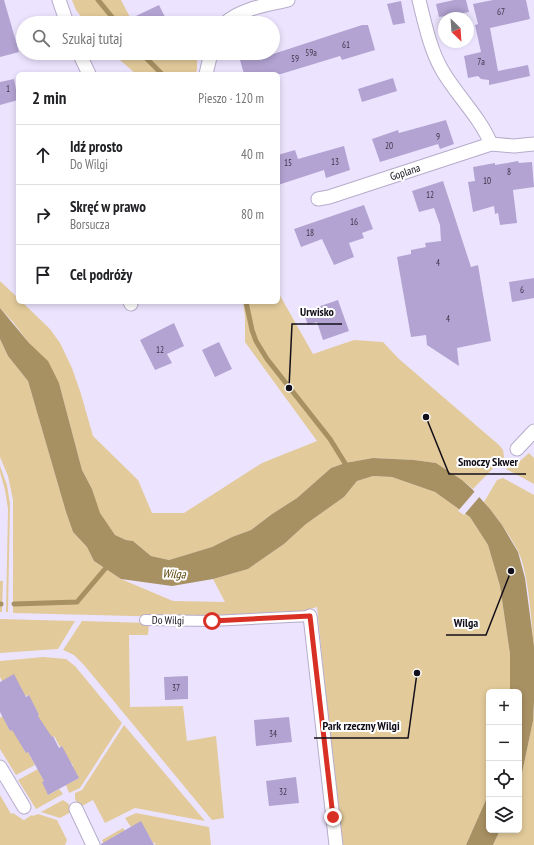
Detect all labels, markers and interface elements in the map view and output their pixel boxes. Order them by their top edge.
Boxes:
house number: 67 [497,6,505,17]
north arrow [438,12,474,48]
search box [16,16,280,60]
icon: search [30,27,52,49]
text: Szukaj tutaj [62,29,123,48]
house number: 61 [342,39,350,50]
house number: 59a [305,47,317,58]
house number: 59 [291,53,299,64]
house number: 7a [477,56,485,67]
house number: 1 [6,83,10,94]
text: 2 min [32,87,66,109]
text: Pieszo · 120 m [198,90,264,107]
house number: 9 [436,131,440,142]
text: Idź prosto [70,137,123,156]
house number: 20 [385,140,393,151]
icon: ahead [32,144,54,166]
text: 40 m [241,146,264,163]
text: Do Wilgi [70,156,108,173]
house number: 13 [331,156,339,167]
house number: 15 [284,157,292,168]
street label: Goplana [388,161,422,183]
house number: 8 [507,166,511,177]
house number: 10 [483,175,491,186]
house number: 12 [426,189,434,200]
text: Skręć w prawo [70,197,146,216]
icon: right [32,204,54,226]
text: 80 m [241,206,264,223]
text: Borsucza [70,216,110,233]
house number: 16 [350,216,358,227]
house number: 18 [306,227,314,238]
house number: 4 [436,257,440,268]
icon: arrive [32,264,54,286]
text: Cel podróży [70,265,132,284]
house number: 6 [520,284,524,295]
callout: Urwisko [292,300,342,324]
text: Urwisko [300,304,335,319]
house number: 4 [446,313,450,324]
house number: 12 [156,344,164,355]
callout: Smoczy Skwer [449,450,526,474]
text: Smoczy Skwer [458,454,519,469]
water label: Wilga [162,566,187,581]
callout: Wilga [446,611,486,635]
route start [203,612,221,630]
street label: Do Wilgi [152,613,184,627]
text: Wilga [453,615,478,630]
house number: 37 [172,682,180,693]
map controls [486,689,522,833]
button: + [486,689,522,725]
callout: Park rzeczny Wilgi [314,714,408,738]
text: Park rzeczny Wilgi [322,718,400,733]
button: − [486,725,522,761]
house number: 34 [269,728,277,739]
button: locate [486,761,522,797]
house number: 32 [279,786,287,797]
button: layers [486,797,522,833]
route end [324,808,342,826]

